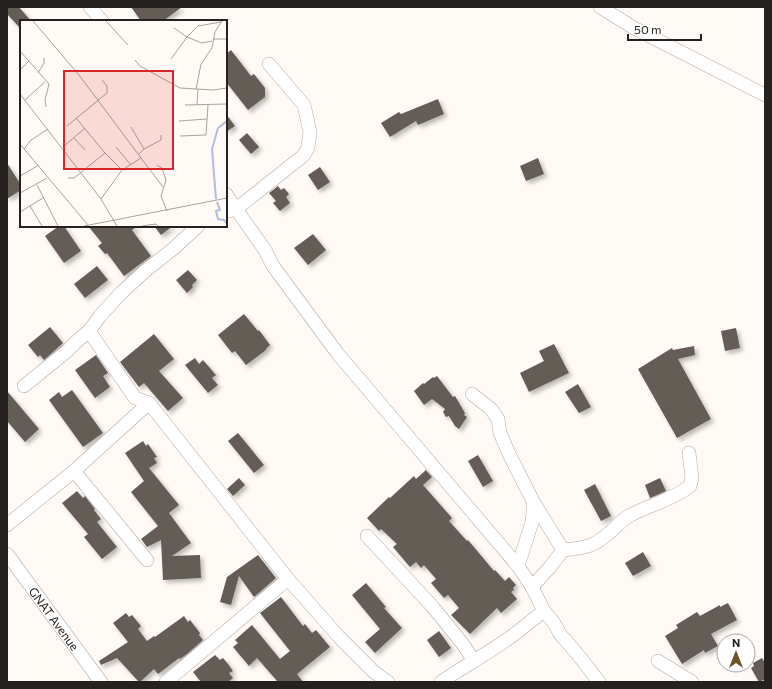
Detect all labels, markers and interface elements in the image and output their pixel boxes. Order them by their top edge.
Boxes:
scale bar [628,16,701,42]
inset map [20,20,227,227]
text: 50 m [634,22,662,36]
street label: GNAT Avenue [26,584,82,653]
north arrow [716,633,756,673]
text: N [732,636,740,649]

